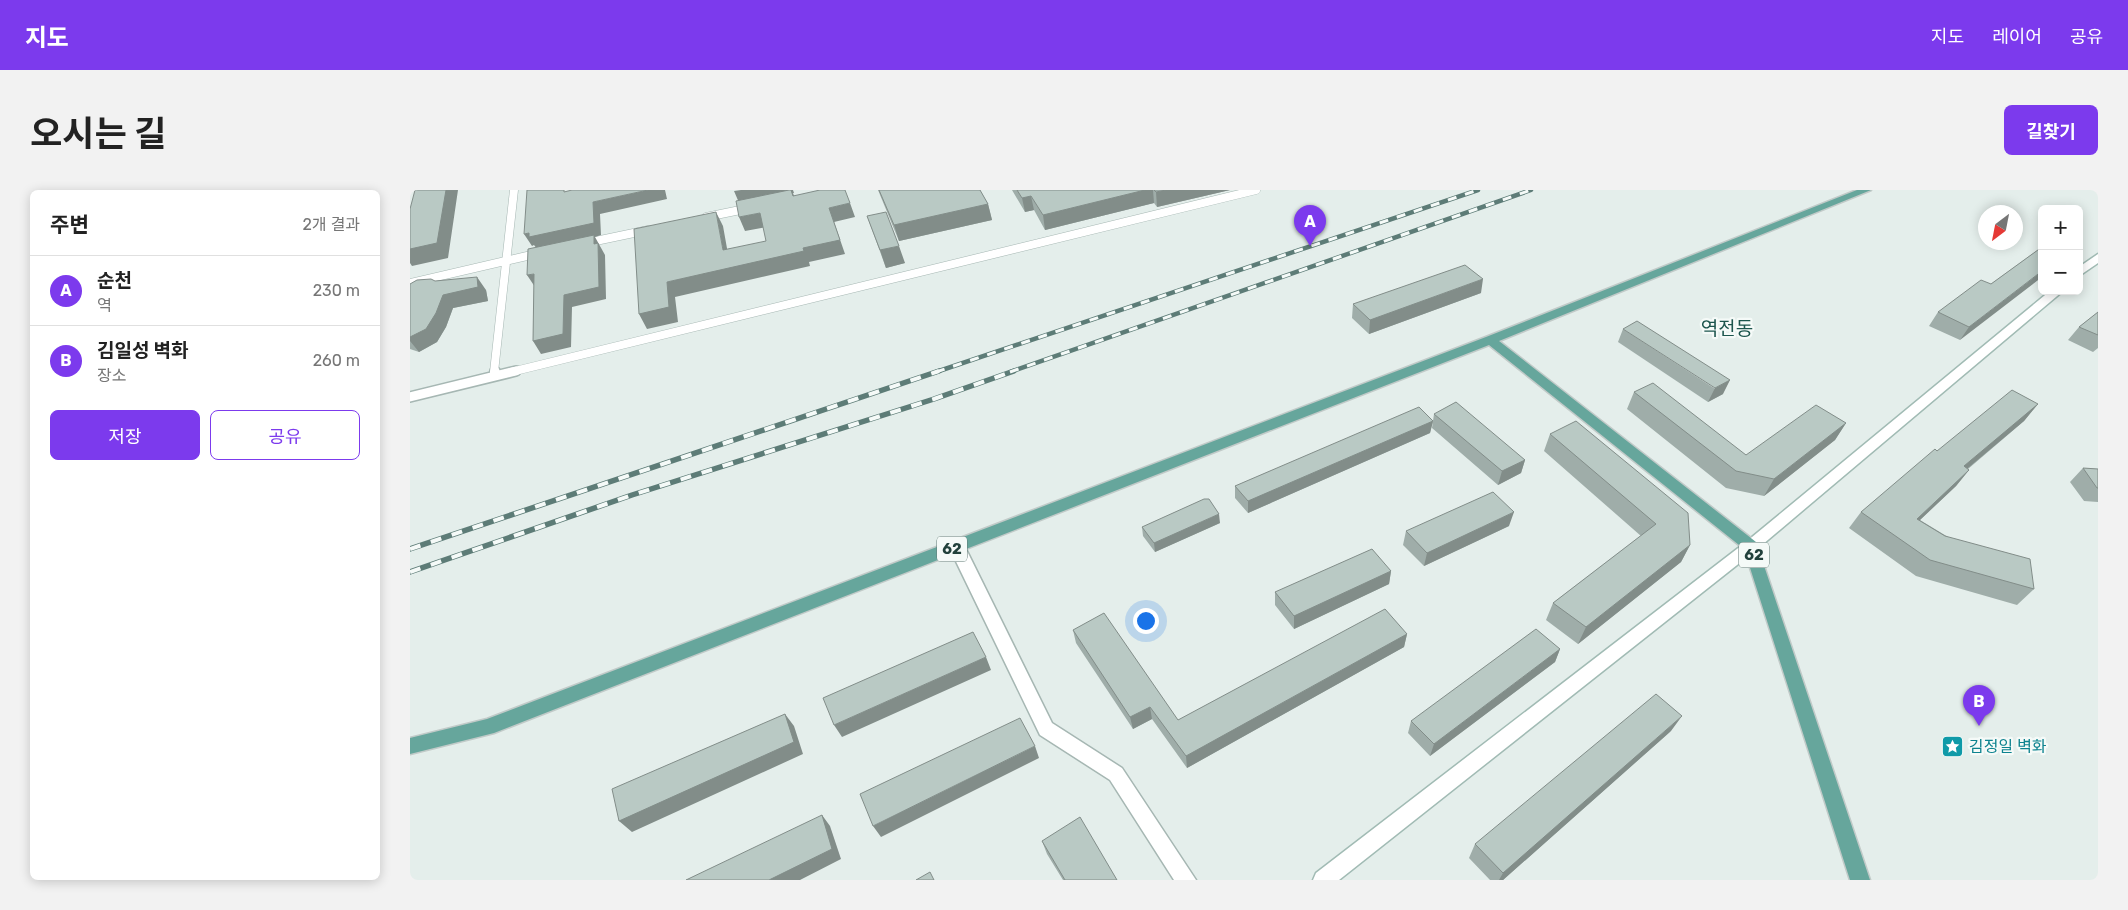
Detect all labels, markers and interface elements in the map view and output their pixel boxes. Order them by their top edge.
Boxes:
text: 지도 [25,24,69,52]
text: 지도 [1931,26,1964,48]
text: 레이어 [1992,26,2042,48]
text: 공유 [2070,26,2103,48]
button: 길찾기 [2004,105,2098,155]
text: 오시는 길 [30,113,166,155]
pin: A [1294,205,1326,246]
north arrow [1978,205,2023,250]
map controls [2038,205,2083,295]
button: + [2038,205,2083,250]
text: 주변 [50,212,89,237]
text: 2개 결과 [303,215,360,234]
button: − [2038,250,2083,295]
text: 순천 [97,269,132,292]
text: A [60,281,72,300]
text: 230 m [313,281,360,300]
text: 역 [97,296,112,315]
district label: 역전동 [1701,317,1753,340]
text: 김일성 벽화 [97,339,188,362]
text: B [60,351,72,370]
text: 260 m [313,351,360,370]
text: 장소 [97,366,126,385]
button: 저장 [50,410,200,460]
button: 공유 [210,410,360,460]
road number: 62 [937,536,967,562]
road number: 62 [1739,542,1769,568]
your location [1133,608,1159,634]
pin: B [1963,685,1995,726]
place icon: 김정일 벽화 [1941,734,1965,758]
place label: 김정일 벽화 [1969,737,2047,756]

